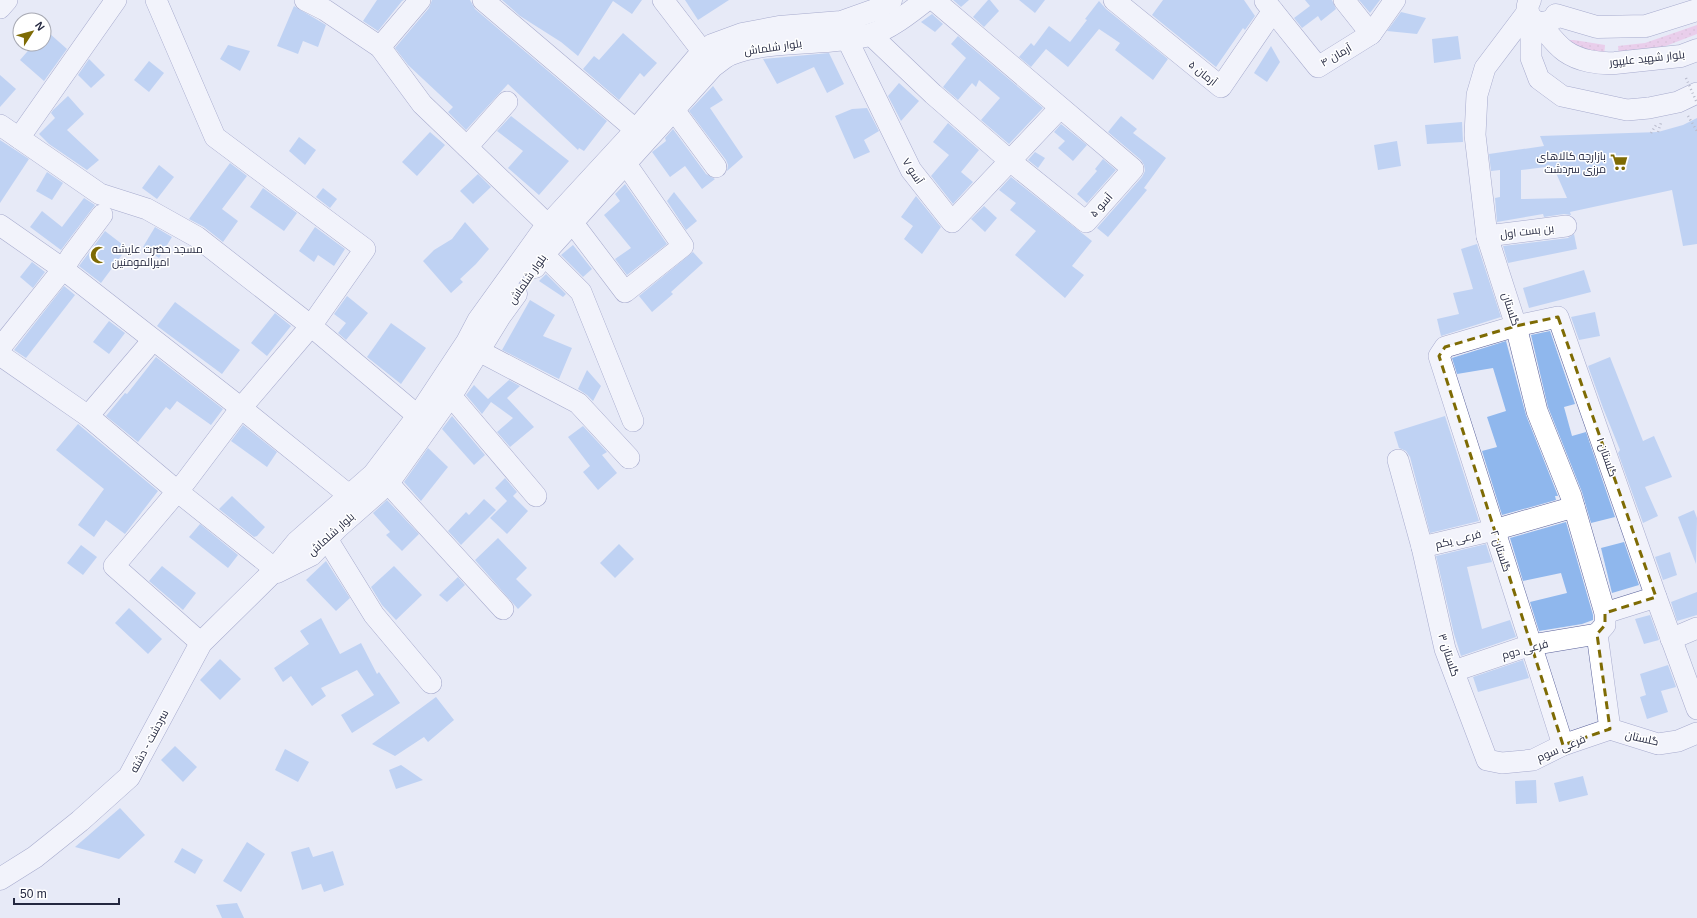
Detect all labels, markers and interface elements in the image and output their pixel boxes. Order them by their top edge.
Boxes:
north arrow [12,12,52,52]
text: N [33,19,47,33]
street label: بلوار شلماش [743,37,803,58]
street label: آرمان ۴ [1318,41,1354,70]
street label: بلوار شهید علیپور [1608,48,1685,69]
street label: آرمان ۵ [1186,58,1219,89]
place label: بازارچه کالاهای مرزی سردشت [1536,150,1606,176]
supermarket icon: بازارچه کالاهای مرزی سردشت [1609,152,1629,172]
street label: آسو ۷ [899,156,926,187]
street label: آسو ۵ [1087,191,1115,220]
street label: بن بست اول [1499,222,1555,241]
place label: مسجد حضرت عایشه امیرالمومنین [112,243,203,269]
mosque icon: مسجد حضرت عایشه امیرالمومنین [89,245,109,265]
street label: بلوار شلماش [505,252,549,307]
street label: گلستان [1499,291,1522,327]
street label: گلستان ۱ [1594,436,1619,478]
street label: بلوار شلماش [305,510,357,559]
street label: فرعی یکم [1434,528,1483,552]
street label: گلستان ۲ [1488,529,1513,574]
street label: گلستان ۳ [1435,632,1462,678]
street label: فرعی دوم [1501,637,1550,663]
street label: سردشت - دشته [127,708,171,775]
street label: گلستان [1624,728,1660,749]
street label: فرعی سوم [1535,732,1588,765]
scale bar [14,880,119,906]
text: 50 m [20,887,47,901]

